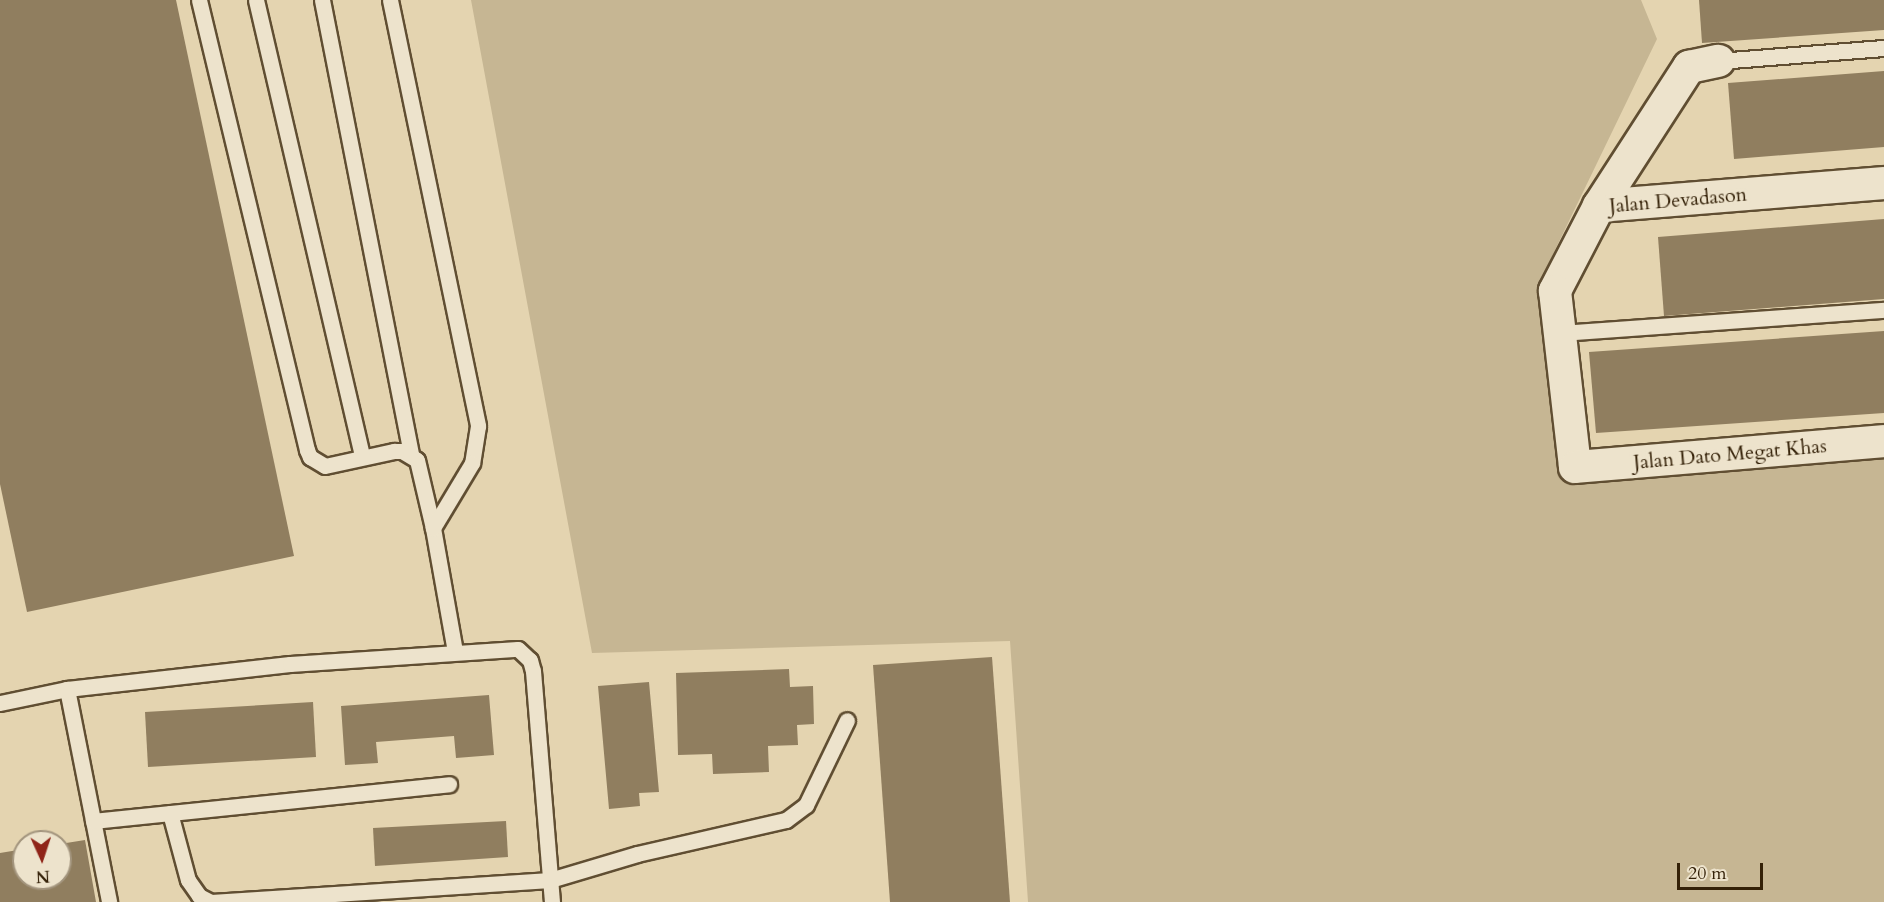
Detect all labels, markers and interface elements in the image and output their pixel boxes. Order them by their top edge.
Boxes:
street label: Jalan Devadason [1608,182,1748,218]
street label: Jalan Dato Megat Khas [1632,434,1828,474]
north arrow [12,830,72,890]
scale bar [1680,851,1766,889]
text: 20 m [1688,861,1727,886]
text: N [35,865,50,887]

